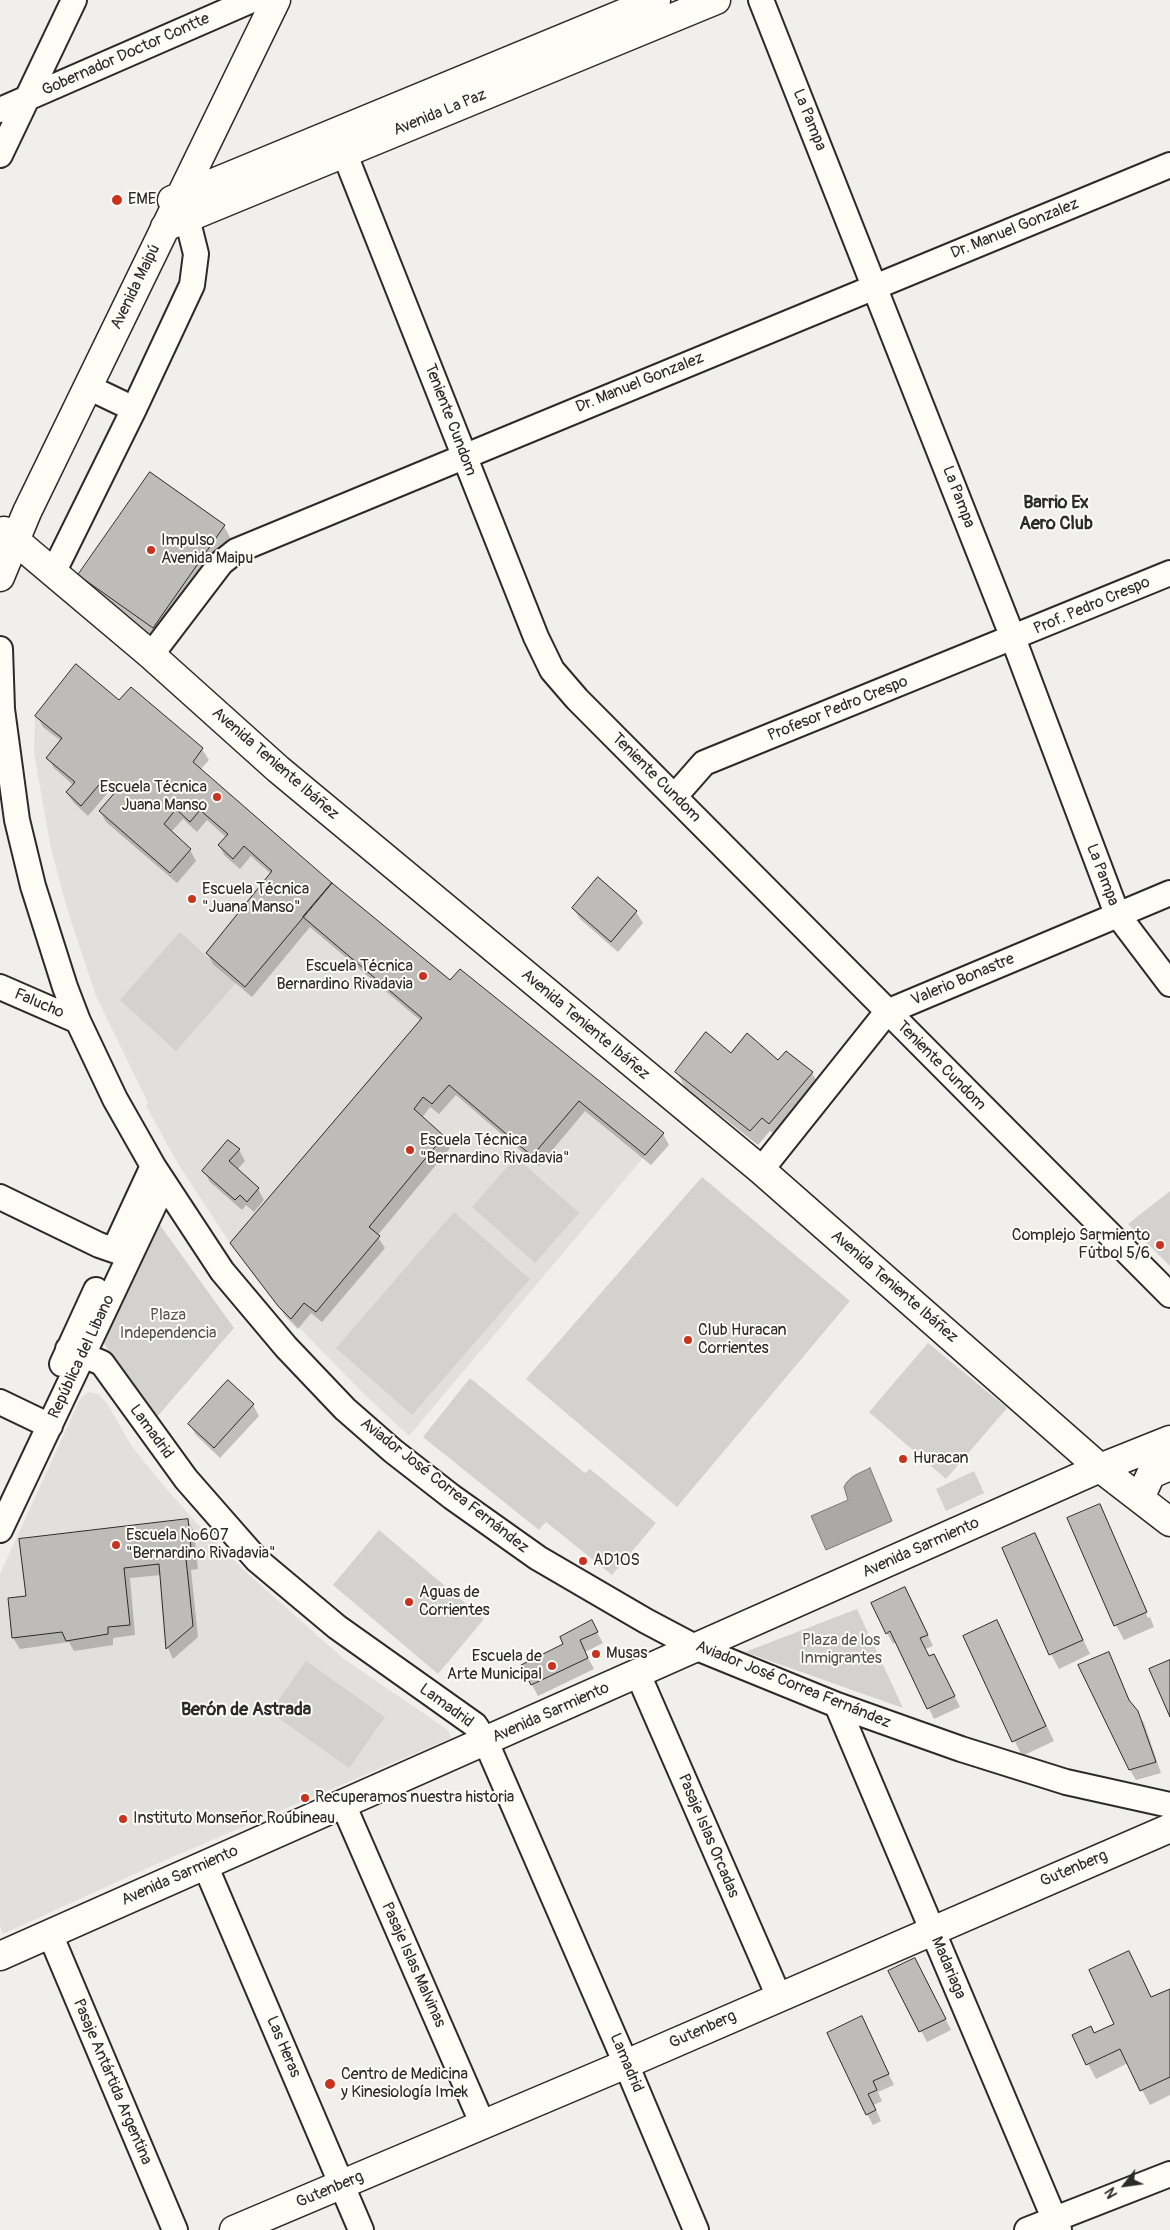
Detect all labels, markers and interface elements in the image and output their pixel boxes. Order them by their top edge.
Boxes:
street label: Gobernador Doctor Contte [39,9,213,101]
street label: Avenida La Paz [391,86,489,140]
street label: La Pampa [788,86,830,154]
place label: EME [128,190,156,210]
marker: EME [110,193,124,207]
street label: Dr. Manuel Gonzalez [948,195,1082,263]
street label: Avenida Maipú [107,241,165,333]
street label: Dr. Manuel Gonzalez [573,349,707,417]
street label: Teniente Cundom [420,361,480,479]
street label: La Pampa [937,463,979,531]
district label: Barrio Ex Aero Club [1019,492,1093,534]
place label: Impulso Avenida Maipu [161,531,253,569]
marker: Impulso Avenida Maipu [145,544,157,556]
street label: Prof. Pedro Crespo [1031,573,1153,639]
street label: Profesor Pedro Crespo [765,672,911,746]
street label: Avenida Teniente Ibáñez [208,704,342,824]
street label: Teniente Cundom [607,729,705,827]
place label: Escuela Técnica Juana Manso [100,778,207,816]
marker: Escuela Técnica Juana Manso [211,791,223,803]
street label: La Pampa [1081,841,1123,909]
place label: Escuela Técnica "Juana Manso" [202,880,309,918]
marker: Escuela Técnica "Juana Manso" [186,893,198,905]
street label: Valerio Bonastre [909,950,1017,1010]
place label: Escuela Técnica Bernardino Rivadavia [276,957,413,995]
street label: Avenida Teniente Ibáñez [517,966,653,1084]
marker: Escuela Técnica Bernardino Rivadavia [417,970,429,982]
street label: Falucho [11,985,67,1023]
street label: Teniente Cundom [892,1017,990,1115]
place label: Escuela Técnica "Bernardino Rivadavia" [420,1131,570,1169]
marker: Escuela Técnica "Bernardino Rivadavia" [404,1144,416,1156]
place label: Complejo Sarmiento Fútbol 5/6 [1012,1226,1150,1264]
street label: Avenida Teniente Ibáñez [827,1227,961,1347]
marker: Complejo Sarmiento Fútbol 5/6 [1154,1239,1166,1251]
street label: República del Libano [45,1292,119,1422]
park label: Plaza Independencia [120,1306,216,1344]
place label: Club Huracan Corrientes [698,1321,787,1359]
marker: Club Huracan Corrientes [682,1334,694,1346]
street label: Lamadrid [125,1401,177,1463]
street label: Aviador José Correa Fernández [356,1414,532,1558]
place label: Huracan [913,1449,968,1469]
marker: Huracan [897,1453,909,1465]
street label: Avenida Sarmiento [860,1514,982,1582]
place label: Escuela Nº607 "Bernardino Rivadavia" [126,1526,276,1564]
marker: Escuela Nº607 "Bernardino Rivadavia" [110,1539,122,1551]
place label: AD10S [593,1551,640,1571]
marker: AD10S [577,1555,589,1567]
place label: Aguas de Corrientes [419,1583,490,1621]
marker: Aguas de Corrientes [403,1596,415,1608]
park label: Plaza de los Inmigrantes [800,1631,882,1669]
street label: Aviador José Correa Fernández [693,1637,893,1733]
place label: Musas [606,1644,647,1664]
place label: Escuela de Arte Municipal [447,1647,542,1685]
marker: Musas [590,1648,602,1660]
marker: Escuela de Arte Municipal [546,1660,558,1672]
street label: Avenida Sarmiento [490,1679,612,1747]
street label: Lamadrid [415,1680,477,1732]
district label: Berón de Astrada [181,1699,311,1721]
street label: Pasaje Islas Orcadas [673,1771,743,1901]
place label: Recuperamos nuestra historia [315,1788,514,1808]
marker: Recuperamos nuestra historia [299,1792,311,1804]
place label: Instituto Monseñor Roubineau [133,1809,335,1829]
marker: Instituto Monseñor Roubineau [117,1813,129,1825]
street label: Avenida Sarmiento [119,1842,241,1910]
street label: Gutenberg [1037,1846,1111,1892]
street label: Pasaje Islas Malvinas [377,1899,449,2031]
street label: Madariaga [926,1934,970,2002]
street label: Pasaje Antártida Argentina [68,1996,156,2168]
street label: Gutenberg [667,2007,739,2053]
street label: Las Heras [262,2013,304,2081]
street label: Lamadrid [605,2031,647,2095]
place label: Centro de Medicina y Kinesiología Imek [341,2065,468,2103]
marker: Centro de Medicina y Kinesiología Imek [323,2077,337,2091]
north arrow [1100,2160,1150,2210]
street label: Gutenberg [293,2167,367,2213]
text: N [1102,2184,1121,2201]

